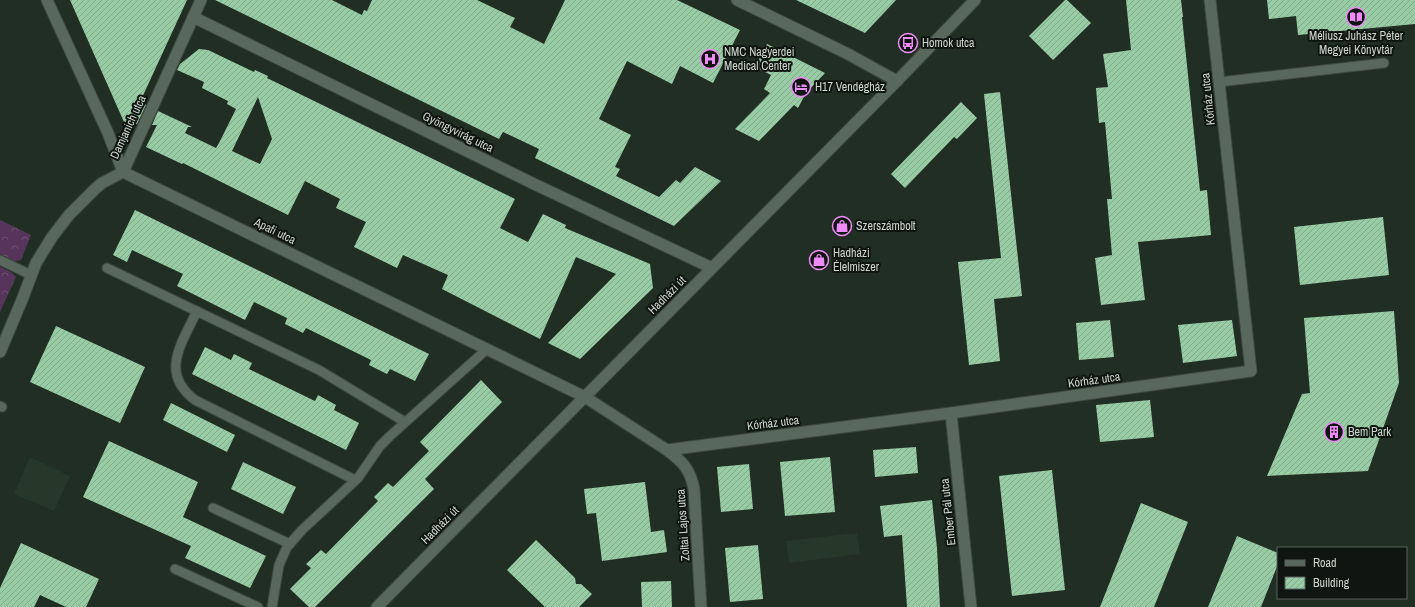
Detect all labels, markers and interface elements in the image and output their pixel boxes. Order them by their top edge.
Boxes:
library icon: Méliusz Juhász Péter Megyei Könyvtár [1345,6,1367,28]
place label: Méliusz Juhász Péter Megyei Könyvtár [1309,28,1404,58]
bus stop icon: Homok utca [897,32,919,54]
place label: Homok utca [922,35,975,51]
place label: NMC Nagyerdei Medical Center [724,44,795,74]
hospital icon: NMC Nagyerdei Medical Center [699,48,721,70]
street label: Kórház utca [1197,72,1219,126]
hotel icon: H17 Vendégház [790,76,812,98]
place label: H17 Vendégház [815,79,885,95]
street label: Damjanich utca [106,92,150,161]
street label: Gyöngyvirág utca [420,108,497,156]
street label: Apafi utca [251,214,299,248]
shop icon: Szerszámbolt [831,215,853,237]
place label: Szerszámbolt [856,218,916,234]
place label: Hadházi Élelmiszer [833,245,880,275]
shop icon: Hadházi Élelmiszer [808,249,830,271]
street label: Hadházi út [645,272,690,317]
street label: Kórház utca [1067,368,1122,392]
street label: Kórház utca [746,412,801,434]
building icon: Bem Park [1323,421,1345,443]
place label: Bem Park [1348,424,1391,440]
street label: Ember Pál utca [936,477,959,546]
street label: Zoltai Lajos utca [672,488,693,562]
street label: Hadházi út [418,502,463,547]
legend [1277,547,1407,599]
text: Road [1313,555,1337,571]
text: Building [1313,575,1350,591]

